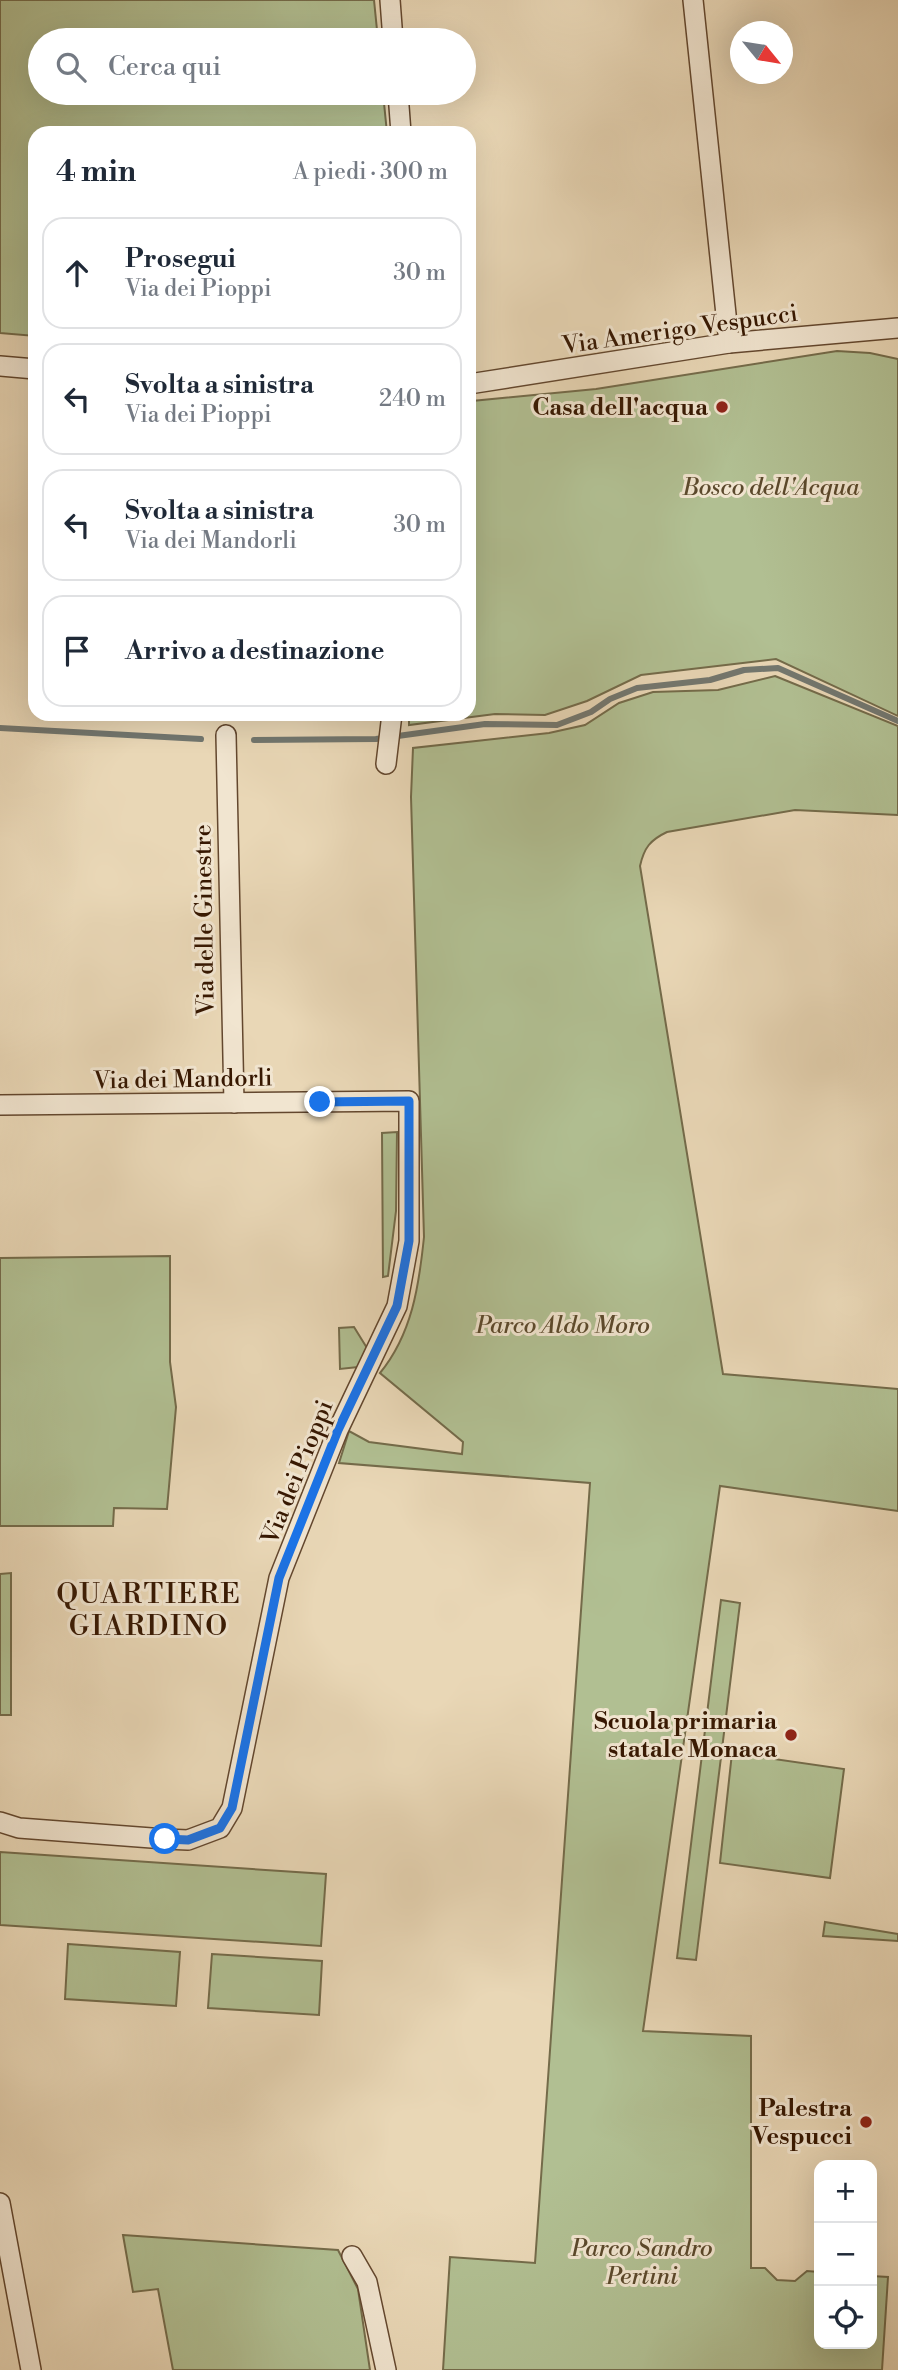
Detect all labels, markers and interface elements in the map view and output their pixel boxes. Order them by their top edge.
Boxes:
north arrow [730,21,793,84]
search box [28,28,476,105]
icon: search [52,48,90,86]
text: Cerca qui [108,51,221,83]
text: 4 min [56,153,136,191]
text: A piedi · 300 m [293,158,448,186]
text: Prosegui [125,243,236,275]
icon: ahead [58,254,96,292]
text: 30 m [393,259,446,287]
text: Via dei Pioppi [125,275,272,303]
street label: Via Amerigo Vespucci [559,299,800,362]
text: Svolta a sinistra [125,369,314,401]
icon: left [58,380,96,418]
text: 240 m [379,385,446,413]
place label: Casa dell'acqua [532,393,709,423]
marker: Casa dell'acqua [714,399,730,415]
text: Via dei Pioppi [125,401,272,429]
park label: Bosco dell'Acqua [682,473,860,503]
text: Svolta a sinistra [125,495,314,527]
icon: left [58,506,96,544]
text: 30 m [393,511,446,539]
text: Via dei Mandorli [125,527,297,555]
icon: arrive [58,632,96,670]
text: Arrivo a destinazione [125,635,384,667]
street label: Via delle Ginestre [188,824,222,1017]
street label: Via dei Mandorli [92,1063,273,1097]
route end [304,1086,335,1117]
park label: Parco Aldo Moro [475,1311,650,1341]
street label: Via dei Pioppi [255,1396,341,1550]
district label: QUARTIERE GIARDINO [56,1577,242,1644]
place label: Scuola primaria statale Monaca [594,1707,778,1765]
marker: Scuola primaria statale Monaca [783,1727,799,1743]
route start [149,1823,180,1854]
place label: Palestra Vespucci [751,2094,853,2152]
marker: Palestra Vespucci [858,2114,874,2130]
map controls [814,2160,877,2349]
button: + [814,2160,877,2223]
button: − [814,2223,877,2286]
park label: Parco Sandro Pertini [570,2234,713,2292]
button: locate [814,2286,877,2349]

